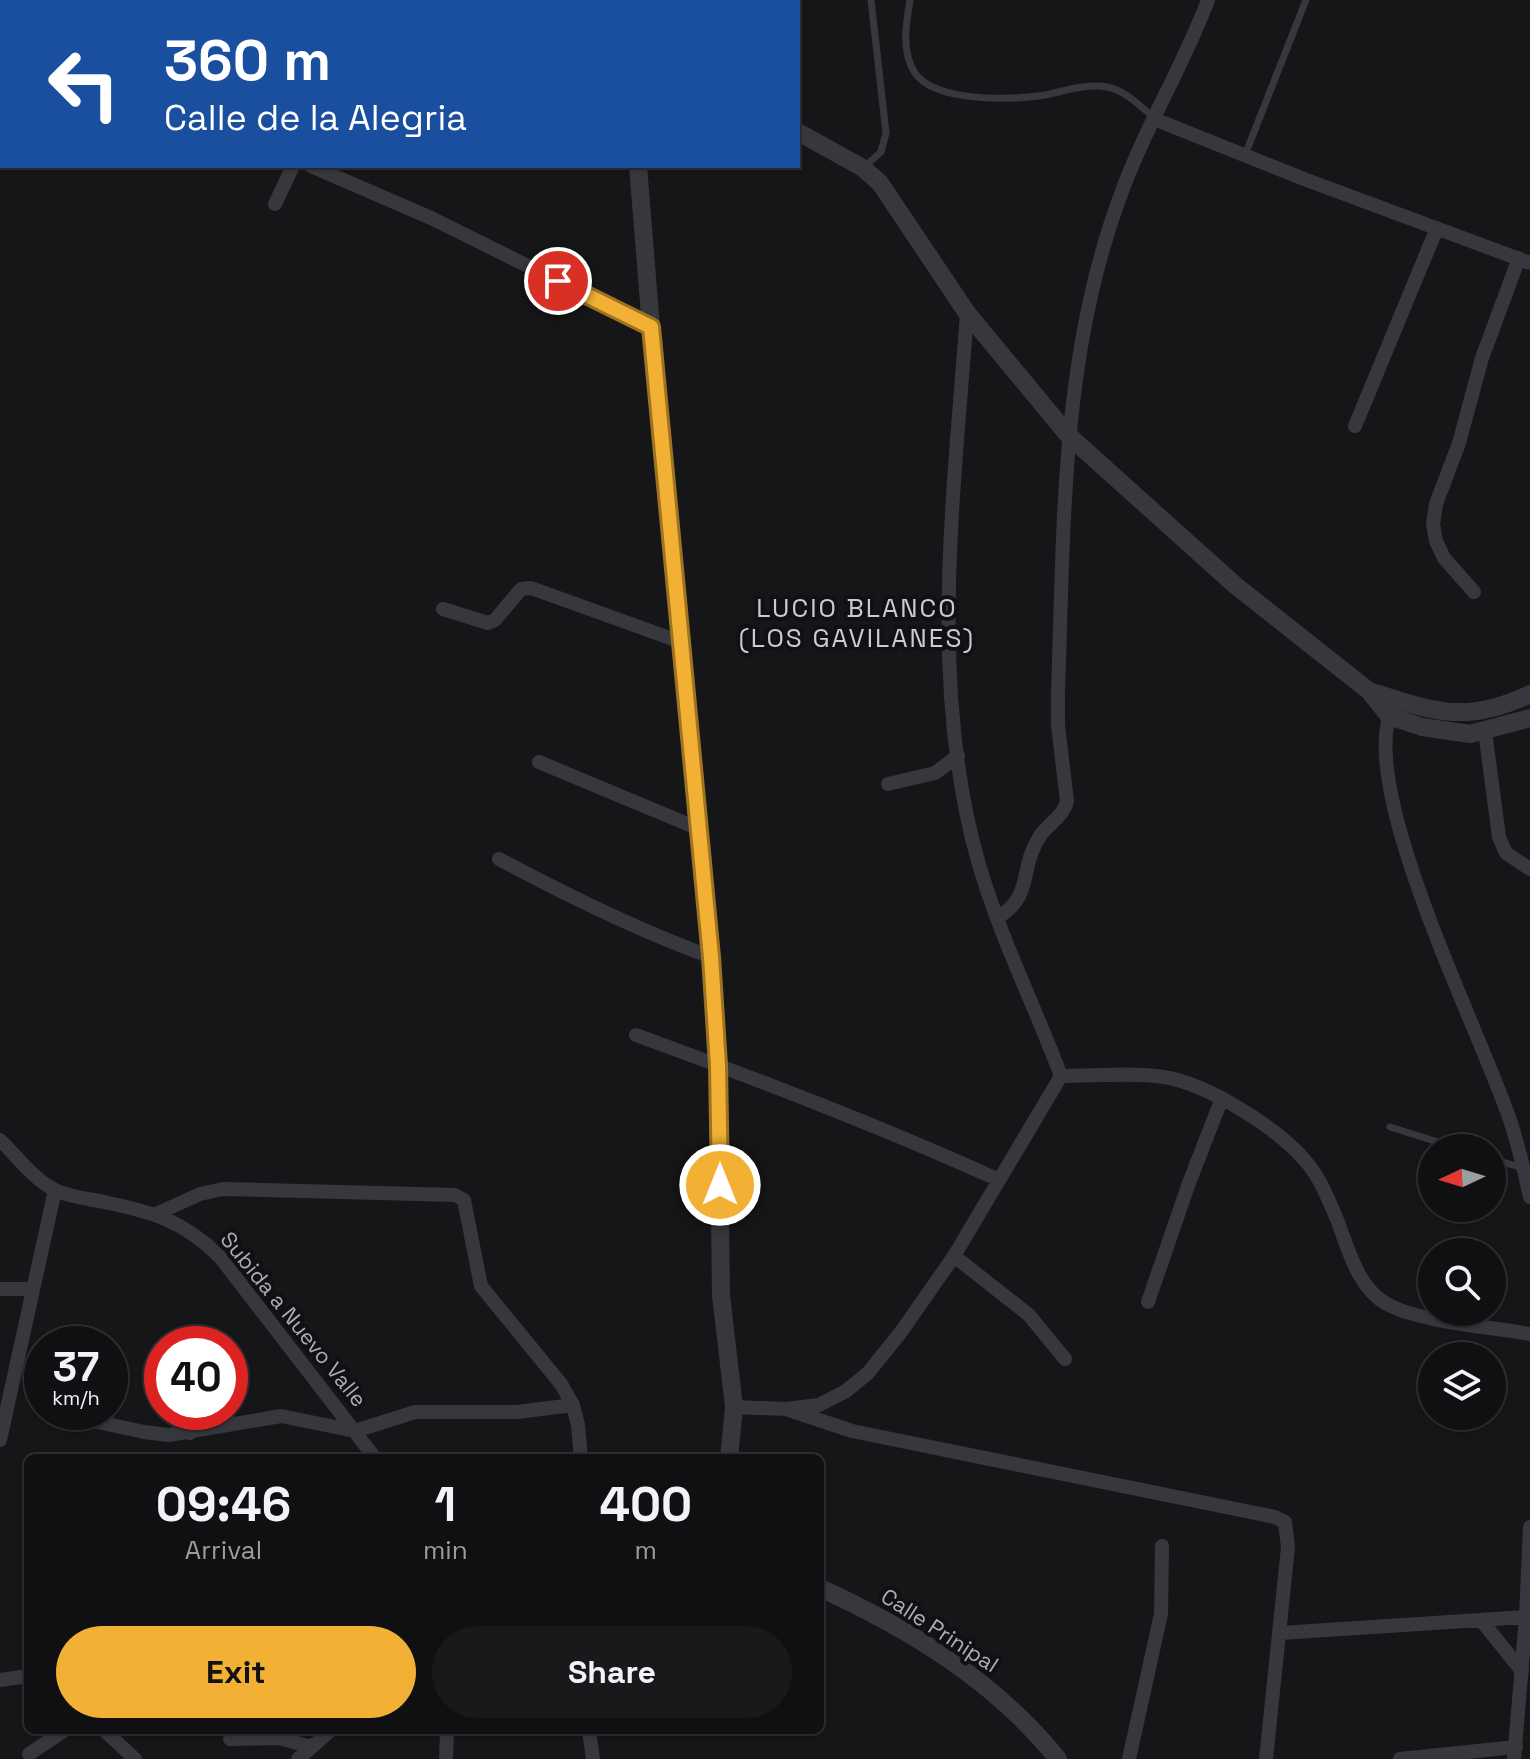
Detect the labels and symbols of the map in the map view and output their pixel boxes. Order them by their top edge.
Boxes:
pin [524,247,592,315]
district label: LUCIO BLANCO (LOS GAVILANES) [739,591,975,655]
north arrow [1418,1134,1506,1222]
position arrow [678,1143,762,1227]
street label: Subida a Nuevo Valle [215,1226,373,1412]
speed limit sign: 40 [144,1326,248,1430]
street label: Calle Prinipal [876,1582,1004,1678]

